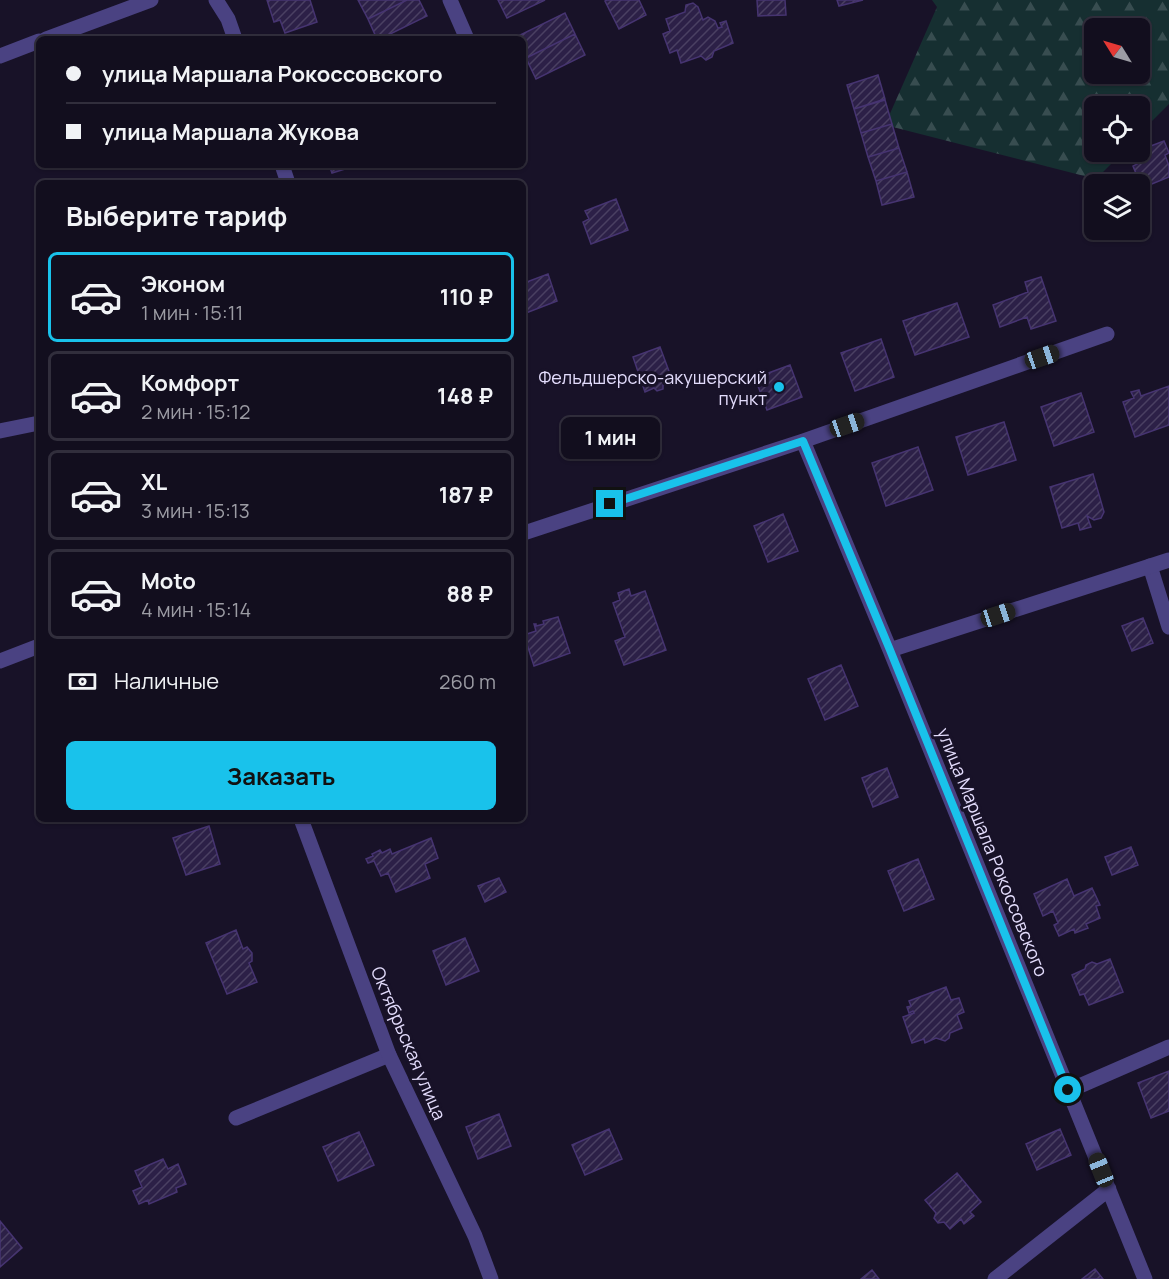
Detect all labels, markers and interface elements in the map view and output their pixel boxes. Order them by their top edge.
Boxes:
north arrow [1084,18,1150,84]
map controls [1084,18,1150,240]
text: улица Маршала Рокоссовского [102,59,443,89]
button: locate [1084,96,1150,162]
text: улица Маршала Жукова [102,117,359,147]
button: layers [1084,174,1150,240]
text: Выберите тариф [66,197,287,234]
text: Эконом [141,269,225,299]
icon: car [69,270,123,324]
text: 110 ₽ [440,282,493,312]
text: 1 мин · 15:11 [141,299,243,326]
car [1022,343,1062,371]
place label: Фельдшерско-акушерский пункт [539,365,767,410]
text: Комфорт [141,368,239,398]
icon: car [69,369,123,423]
marker: Фельдшерско-акушерский пункт [772,380,786,394]
text: 148 ₽ [437,381,493,411]
text: 2 мин · 15:12 [141,398,251,425]
car [827,411,867,439]
callout: 1 мин [560,417,660,459]
text: 1 мин [585,424,636,451]
text: XL [141,467,167,497]
icon: car [69,468,123,522]
text: 187 ₽ [439,480,493,510]
route end [596,490,623,517]
text: 3 мин · 15:13 [141,497,250,524]
text: Moto [141,566,196,596]
icon: car [69,567,123,621]
text: 88 ₽ [447,579,493,609]
text: 4 мин · 15:14 [141,596,251,623]
car [978,601,1018,629]
icon: cash [66,665,99,698]
text: Наличные [114,666,219,696]
text: 260 m [439,668,496,695]
street label: улица Маршала Рокоссовского [932,724,1054,980]
button: Заказать [66,741,496,810]
street label: Октябрьская улица [366,962,452,1124]
route start [1054,1076,1081,1103]
car [1086,1150,1116,1190]

